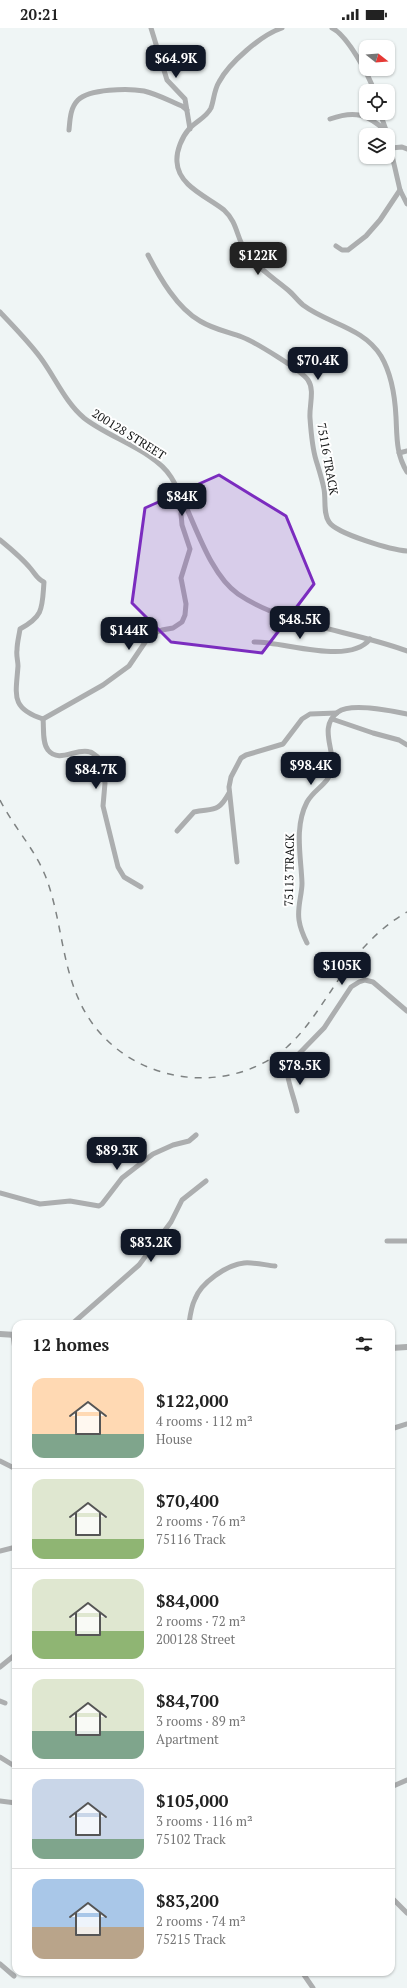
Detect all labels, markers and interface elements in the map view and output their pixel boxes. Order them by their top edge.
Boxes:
text: 20:21 [20,4,59,24]
north arrow [359,40,395,76]
map controls [359,40,395,164]
pin: $64.9K [143,45,209,79]
text: $64.9K [155,49,197,67]
button: locate [359,84,395,120]
button: layers [359,128,395,164]
pin: $122K [230,242,286,276]
text: $122K [239,246,277,264]
pin: $70.4K [285,347,351,381]
text: $70.4K [297,351,339,369]
street label: 200128 STREET [89,405,169,463]
street label: 75116 TRACK [314,422,342,496]
pin: $84K [158,483,206,517]
text: $84K [166,487,198,505]
pin: $48.5K [267,606,333,640]
text: $48.5K [279,610,321,628]
pin: $144K [101,617,157,651]
text: $144K [110,621,148,639]
pin: $98.4K [278,752,344,786]
pin: $84.7K [63,756,129,790]
text: $98.4K [290,756,332,774]
text: $84.7K [75,760,117,778]
street label: 75113 TRACK [281,833,297,907]
pin: $105K [314,952,370,986]
text: $105K [323,956,361,974]
pin: $78.5K [267,1052,333,1086]
text: $78.5K [279,1056,321,1074]
pin: $89.3K [84,1137,150,1171]
text: $89.3K [96,1141,138,1159]
pin: $83.2K [118,1229,184,1263]
text: $83.2K [130,1233,172,1251]
text: 12 homes [32,1333,109,1356]
icon: filters [353,1333,375,1355]
text: $122,000 [156,1389,228,1412]
icon: home [64,1394,112,1442]
text: 4 rooms · 112 m² [156,1412,253,1430]
text: House [156,1430,192,1448]
text: $70,400 [156,1489,219,1512]
icon: home [64,1495,112,1543]
text: 2 rooms · 76 m² [156,1512,246,1530]
text: 75116 Track [156,1530,226,1548]
text: $84,000 [156,1589,219,1612]
icon: home [64,1595,112,1643]
text: 2 rooms · 72 m² [156,1612,246,1630]
text: 200128 Street [156,1630,235,1648]
text: $84,700 [156,1689,219,1712]
icon: home [64,1695,112,1743]
text: 3 rooms · 89 m² [156,1712,246,1730]
text: Apartment [156,1730,219,1748]
text: $105,000 [156,1789,228,1812]
icon: home [64,1795,112,1843]
text: 3 rooms · 116 m² [156,1812,253,1830]
text: 75102 Track [156,1830,226,1848]
text: $83,200 [156,1889,219,1912]
icon: home [64,1895,112,1943]
text: 2 rooms · 74 m² [156,1912,246,1930]
text: 75215 Track [156,1930,226,1948]

